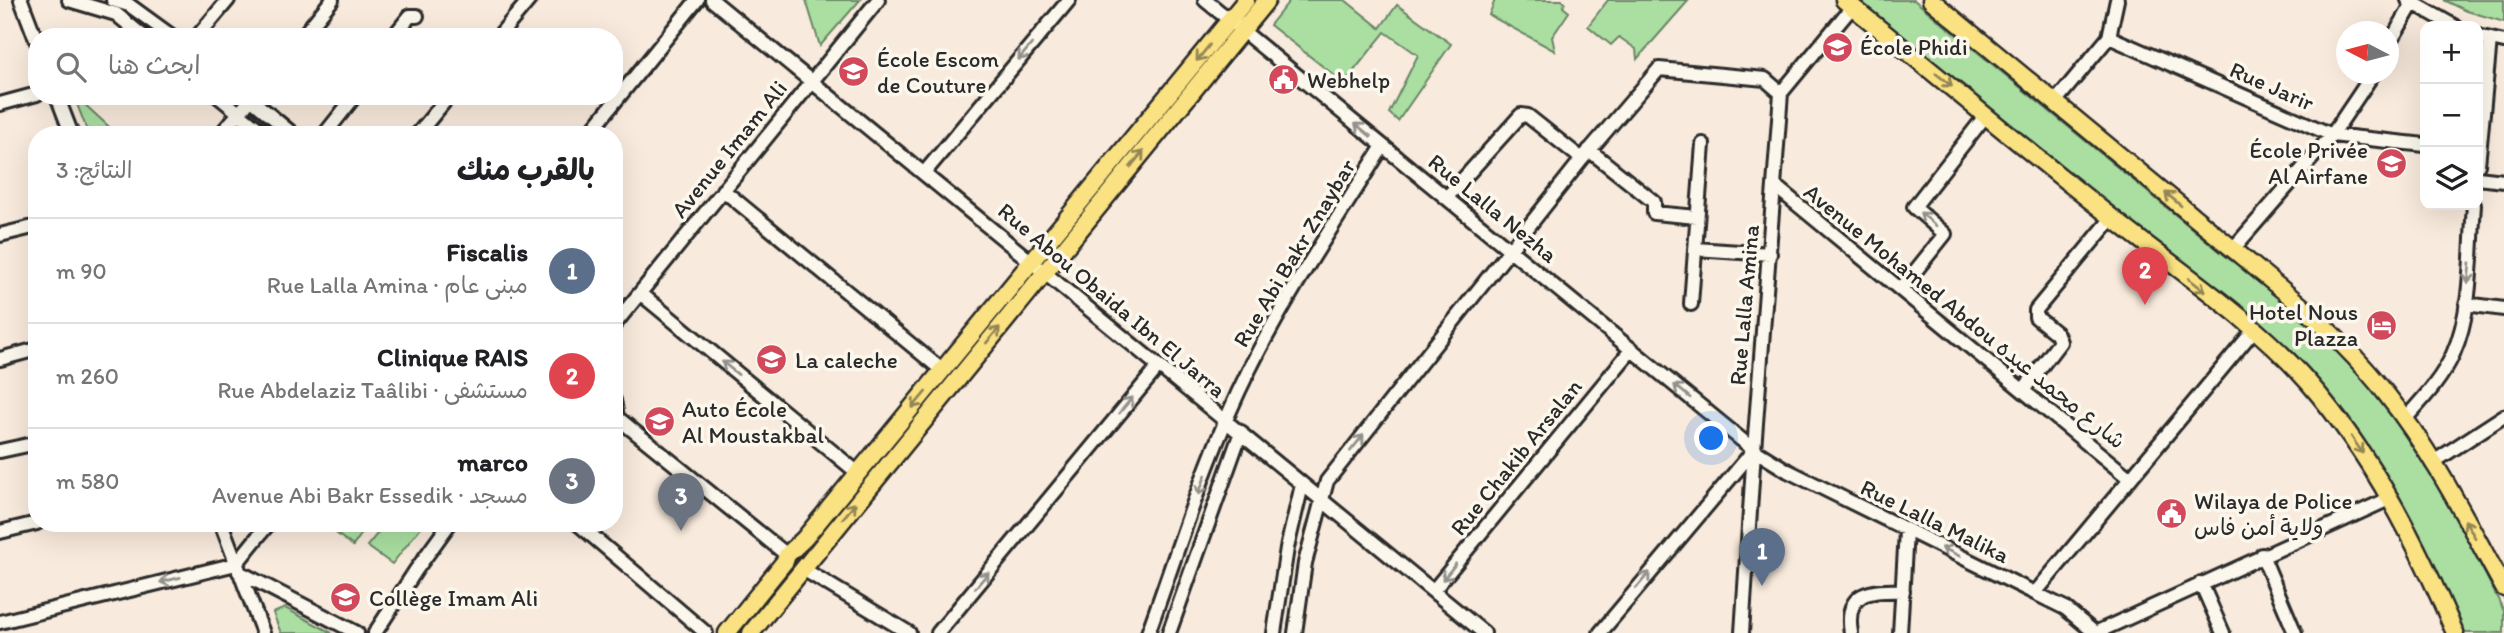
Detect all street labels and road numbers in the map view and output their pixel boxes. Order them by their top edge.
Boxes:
street label: Rue Jarir [2226,55,2319,117]
street label: Avenue Imam Ali [665,75,793,223]
street label: Rue Lalla Nezha [1423,147,1563,269]
street label: Rue Abi Bakr Znaybar [1227,154,1361,352]
street label: Avenue Mohamed Abdou شارع محمد عبده [1797,177,2131,456]
street label: Rue Abou Obaida Ibn El Jarra [992,196,1232,404]
street label: Rue Lalla Amina [1723,223,1765,387]
street label: Rue Chakib Arsalan [1444,373,1588,541]
street label: Rue Lalla Malika [1856,473,2014,569]

